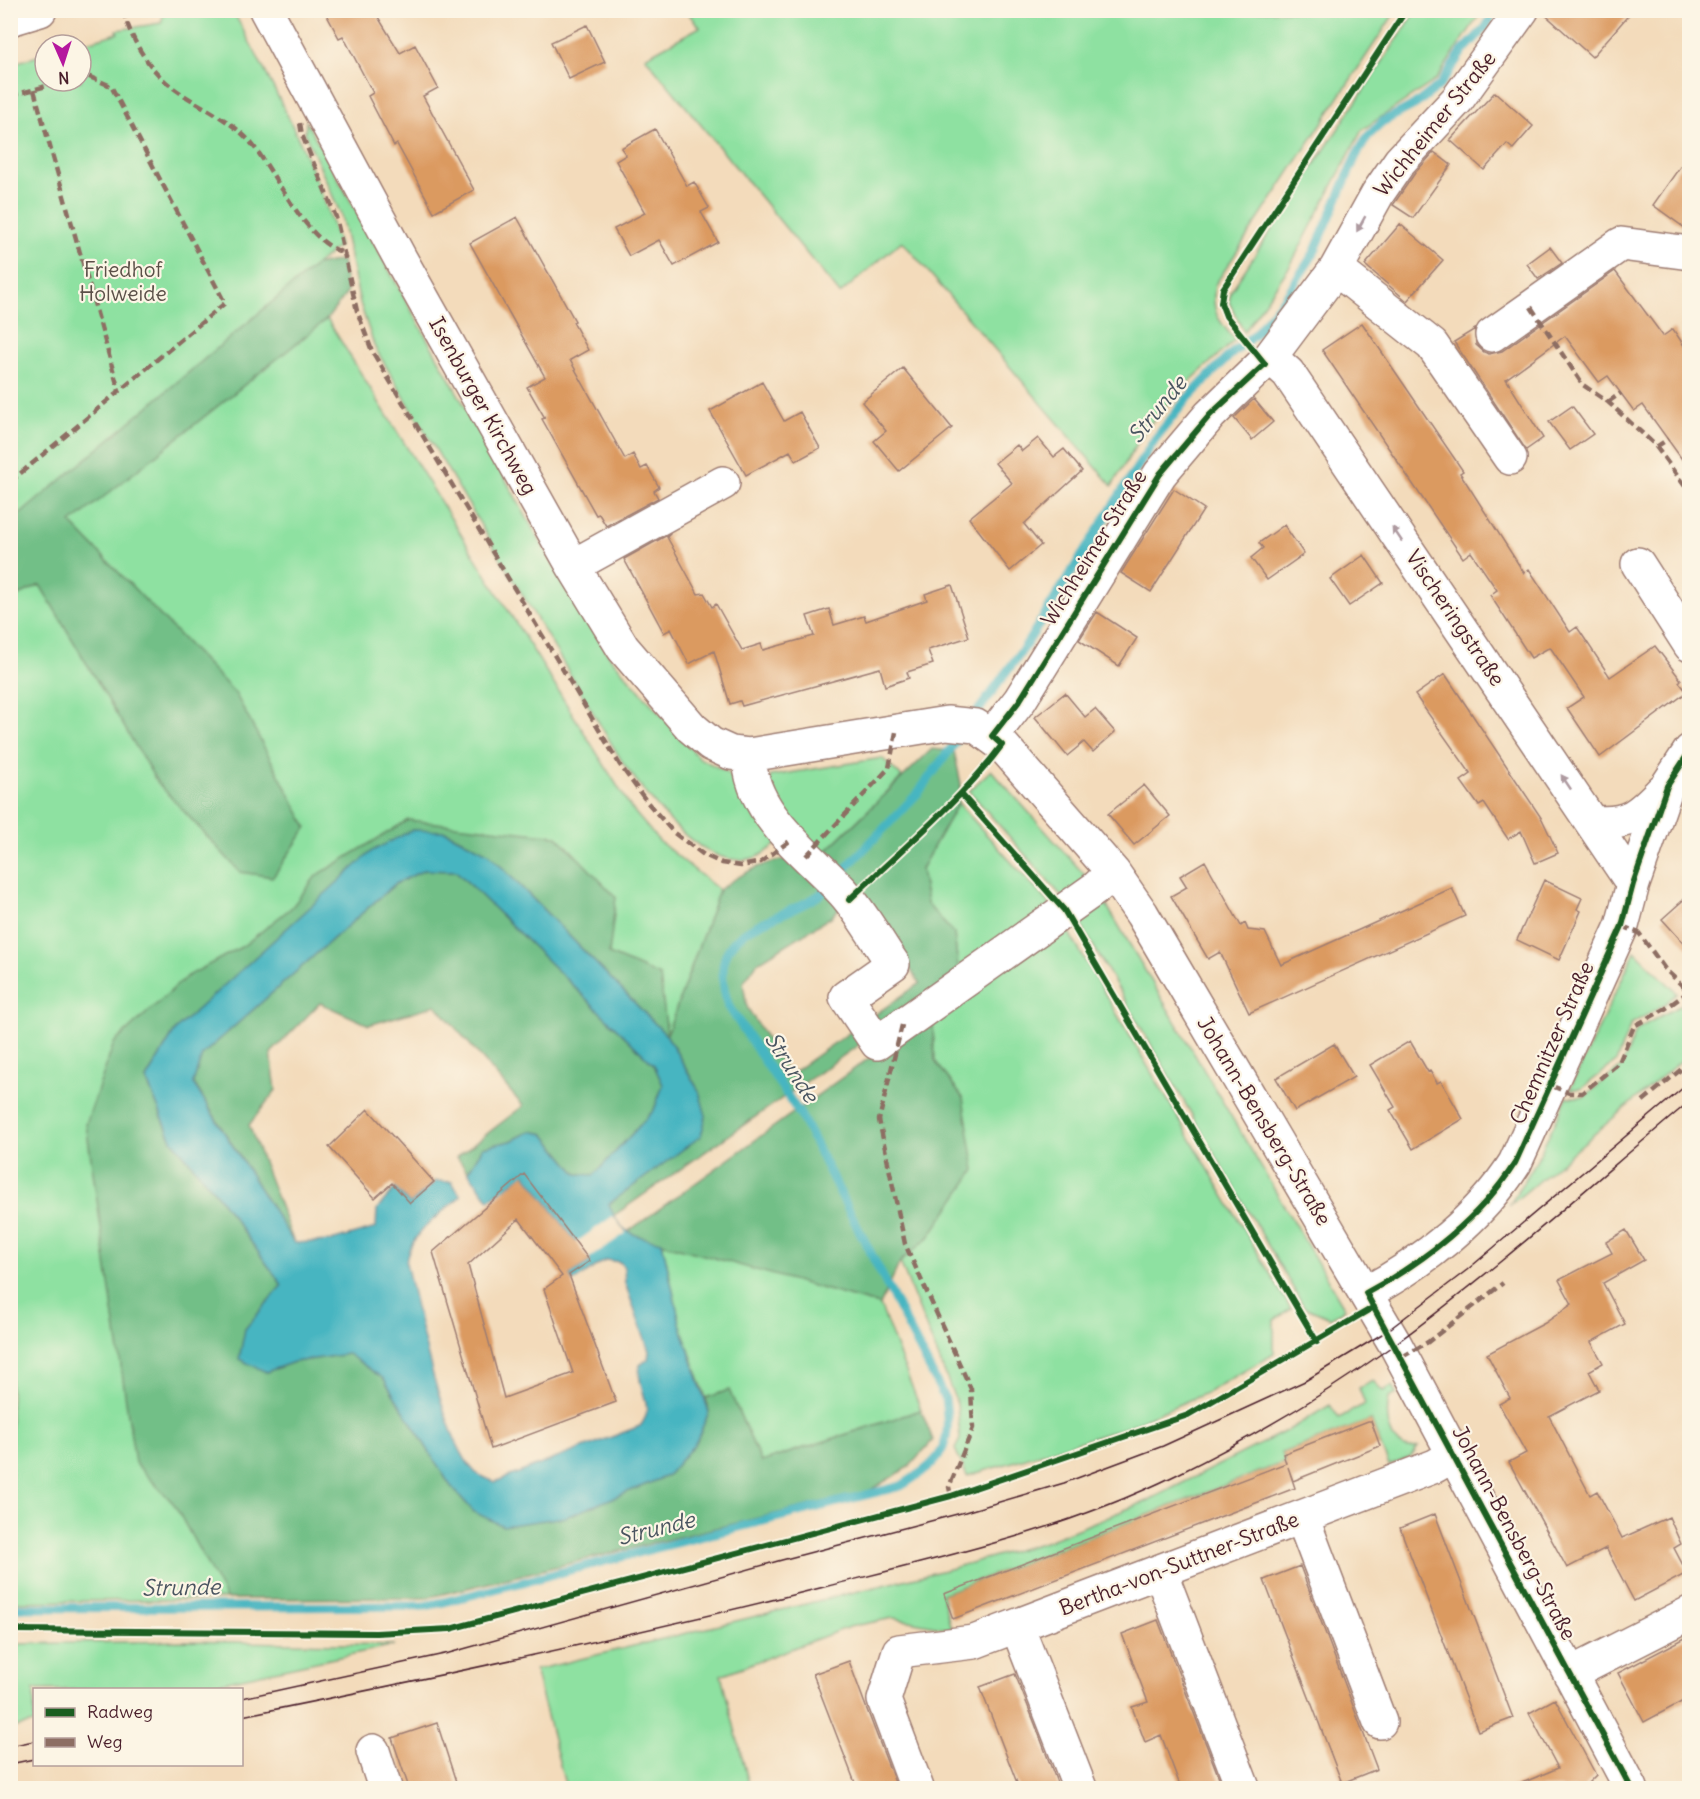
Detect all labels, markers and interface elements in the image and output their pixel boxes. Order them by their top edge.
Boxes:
north arrow [33,33,93,93]
street label: Wichheimer Straße [1368,45,1502,202]
text: N [58,68,70,88]
one-way arrow [1356,216,1366,233]
park label: Friedhof Holweide [79,256,167,307]
street label: Isenburger Kirchweg [423,312,544,499]
water label: Strunde [1121,368,1194,448]
street label: Wichheimer Straße [1035,464,1153,631]
one-way arrow [1392,526,1403,542]
street label: Vischeringstraße [1400,545,1511,691]
one-way arrow [1561,774,1572,790]
street label: Chemnitzer Straße [1503,957,1600,1129]
street label: Johann-Bensberg-Straße [1191,1011,1338,1230]
water label: Strunde [759,1026,826,1109]
street label: Johann-Bensberg-Straße [1446,1421,1582,1645]
water label: Strunde [615,1504,700,1551]
street label: Bertha-von-Suttner-Straße [1055,1505,1302,1622]
water label: Strunde [141,1572,223,1602]
legend [33,1688,243,1766]
text: Radweg [87,1700,153,1723]
text: Weg [87,1730,122,1753]

